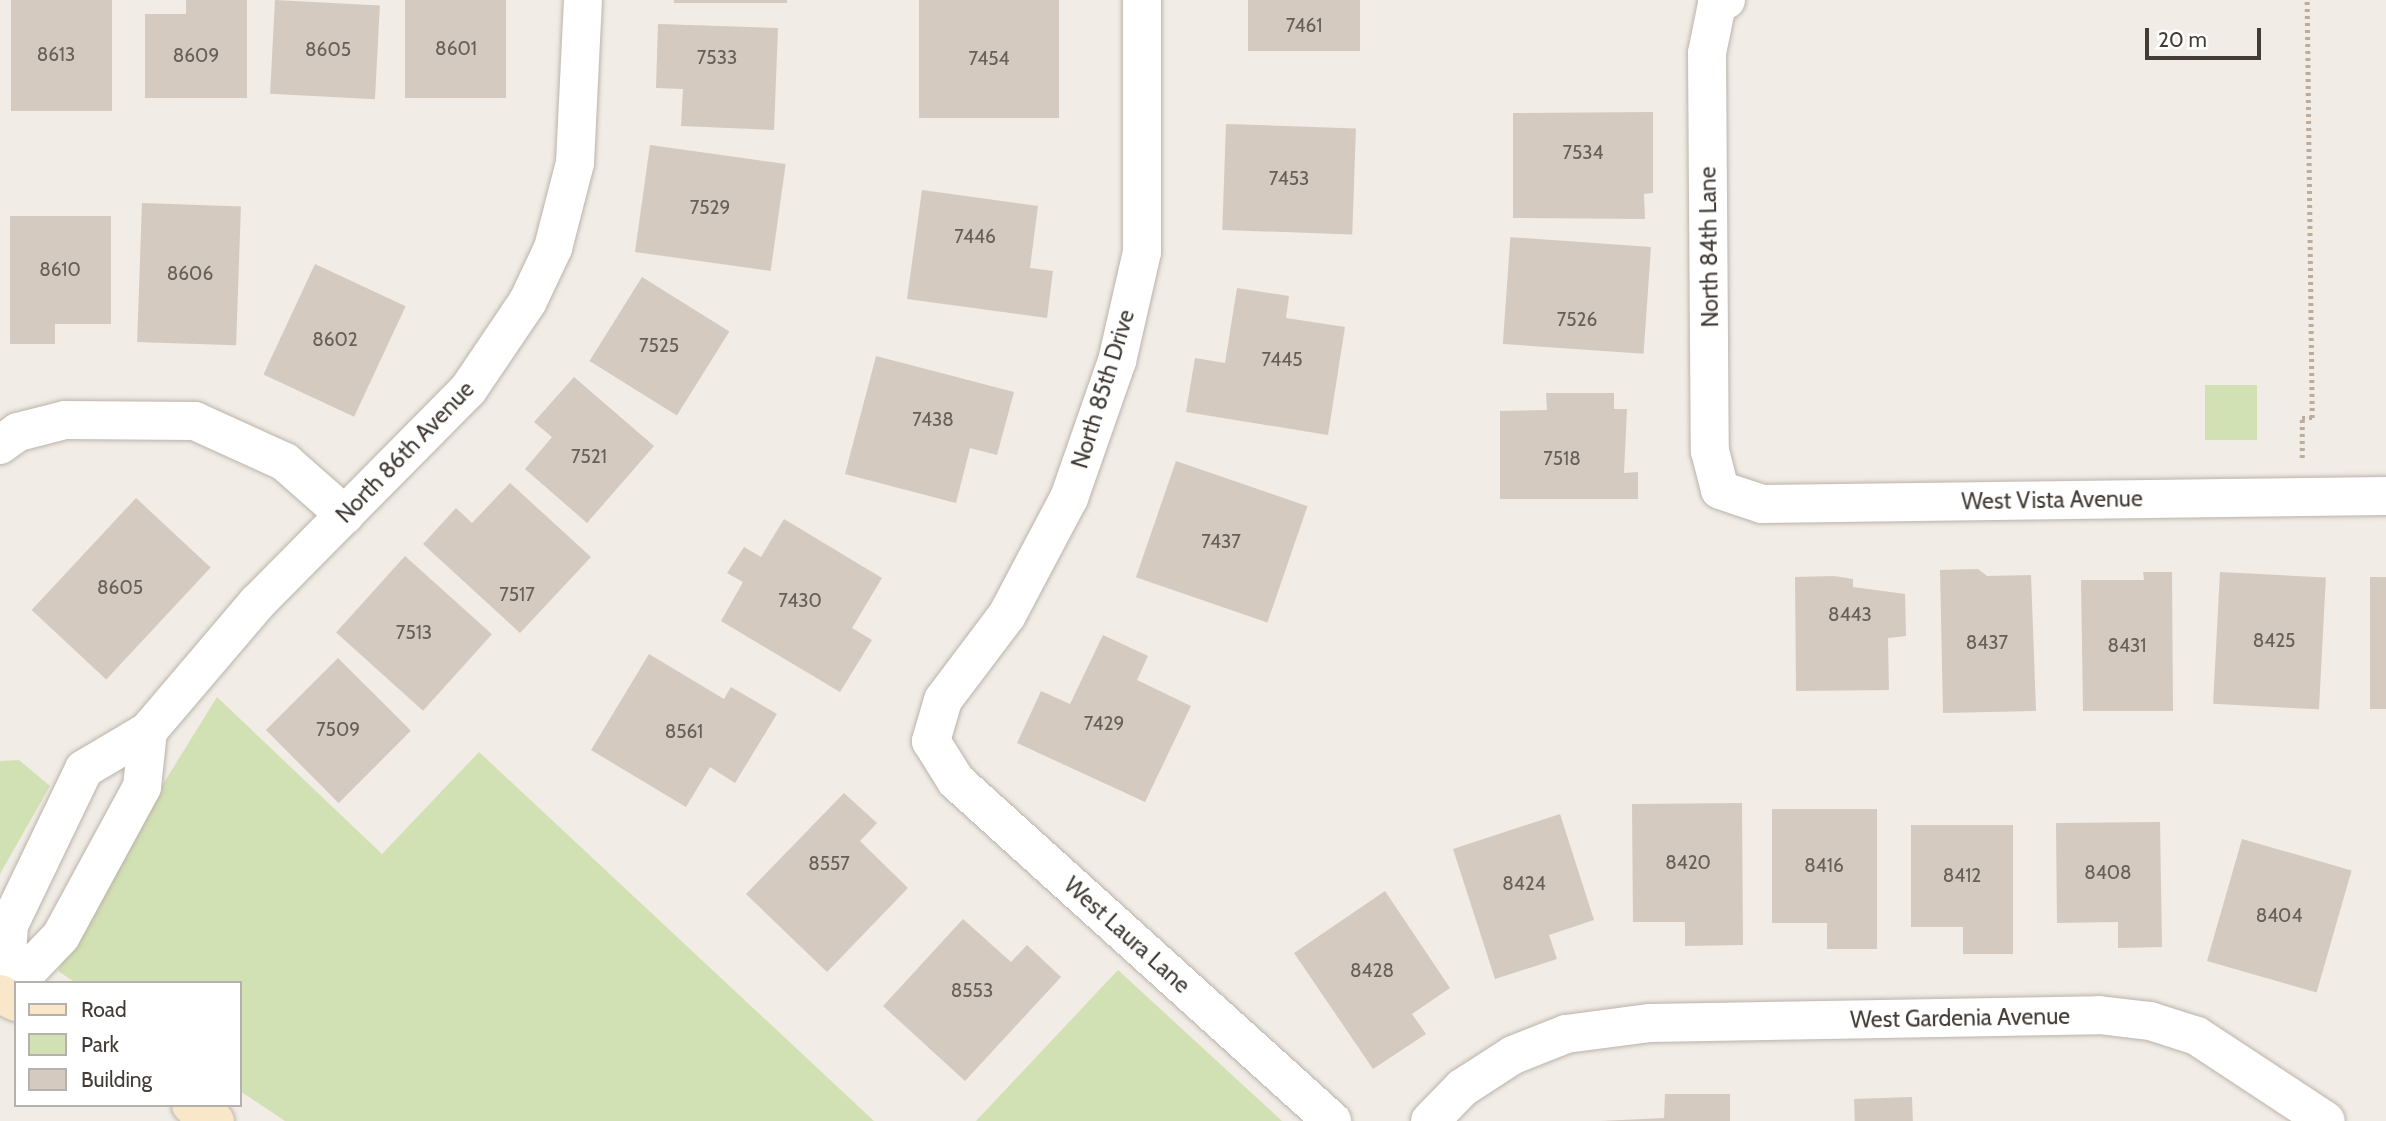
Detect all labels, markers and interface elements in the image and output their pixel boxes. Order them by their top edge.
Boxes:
scale bar [2148,14,2264,58]
house number: 7461 [1286,15,1322,37]
text: 20 m [2158,27,2207,52]
house number: 8601 [435,38,477,60]
house number: 8605 [305,39,351,61]
house number: 8613 [37,44,75,66]
house number: 8609 [173,45,219,67]
house number: 7533 [697,47,737,69]
house number: 7454 [968,48,1010,70]
house number: 7534 [1562,142,1604,164]
street label: North 84th Lane [1694,166,1724,328]
house number: 7453 [1269,168,1309,190]
house number: 7529 [690,197,730,219]
house number: 7446 [954,226,996,248]
house number: 8610 [39,259,81,281]
house number: 8606 [167,263,213,285]
street label: North 85th Drive [1066,306,1140,472]
house number: 7526 [1557,309,1597,331]
house number: 8602 [312,329,358,351]
house number: 7525 [639,335,679,357]
house number: 7445 [1261,349,1303,371]
street label: North 86th Avenue [330,375,480,529]
house number: 7438 [912,409,954,431]
house number: 7521 [571,446,607,468]
house number: 7518 [1543,448,1581,470]
street label: West Vista Avenue [1961,485,2143,515]
house number: 7437 [1201,531,1241,553]
house number: 8605 [97,577,143,599]
house number: 7517 [499,584,535,606]
house number: 7430 [778,590,822,612]
house number: 8443 [1828,604,1872,626]
house number: 7513 [396,622,432,644]
house number: 8425 [2253,630,2295,652]
house number: 8437 [1966,632,2008,654]
house number: 8431 [2108,635,2146,657]
house number: 7429 [1084,713,1124,735]
house number: 7509 [316,719,360,741]
house number: 8561 [665,721,703,743]
house number: 8420 [1665,852,1711,874]
house number: 8557 [808,853,850,875]
house number: 8416 [1804,855,1844,877]
house number: 8408 [2084,862,2132,884]
house number: 8412 [1943,865,1981,887]
street label: West Laura Lane [1058,871,1196,999]
house number: 8424 [1502,873,1546,895]
house number: 8404 [2256,905,2302,927]
house number: 8428 [1350,960,1394,982]
house number: 8553 [951,980,993,1002]
legend [14,981,242,1107]
text: Road [81,997,127,1022]
street label: West Gardenia Avenue [1850,1002,2070,1034]
text: Park [81,1032,119,1057]
text: Building [81,1067,152,1092]

